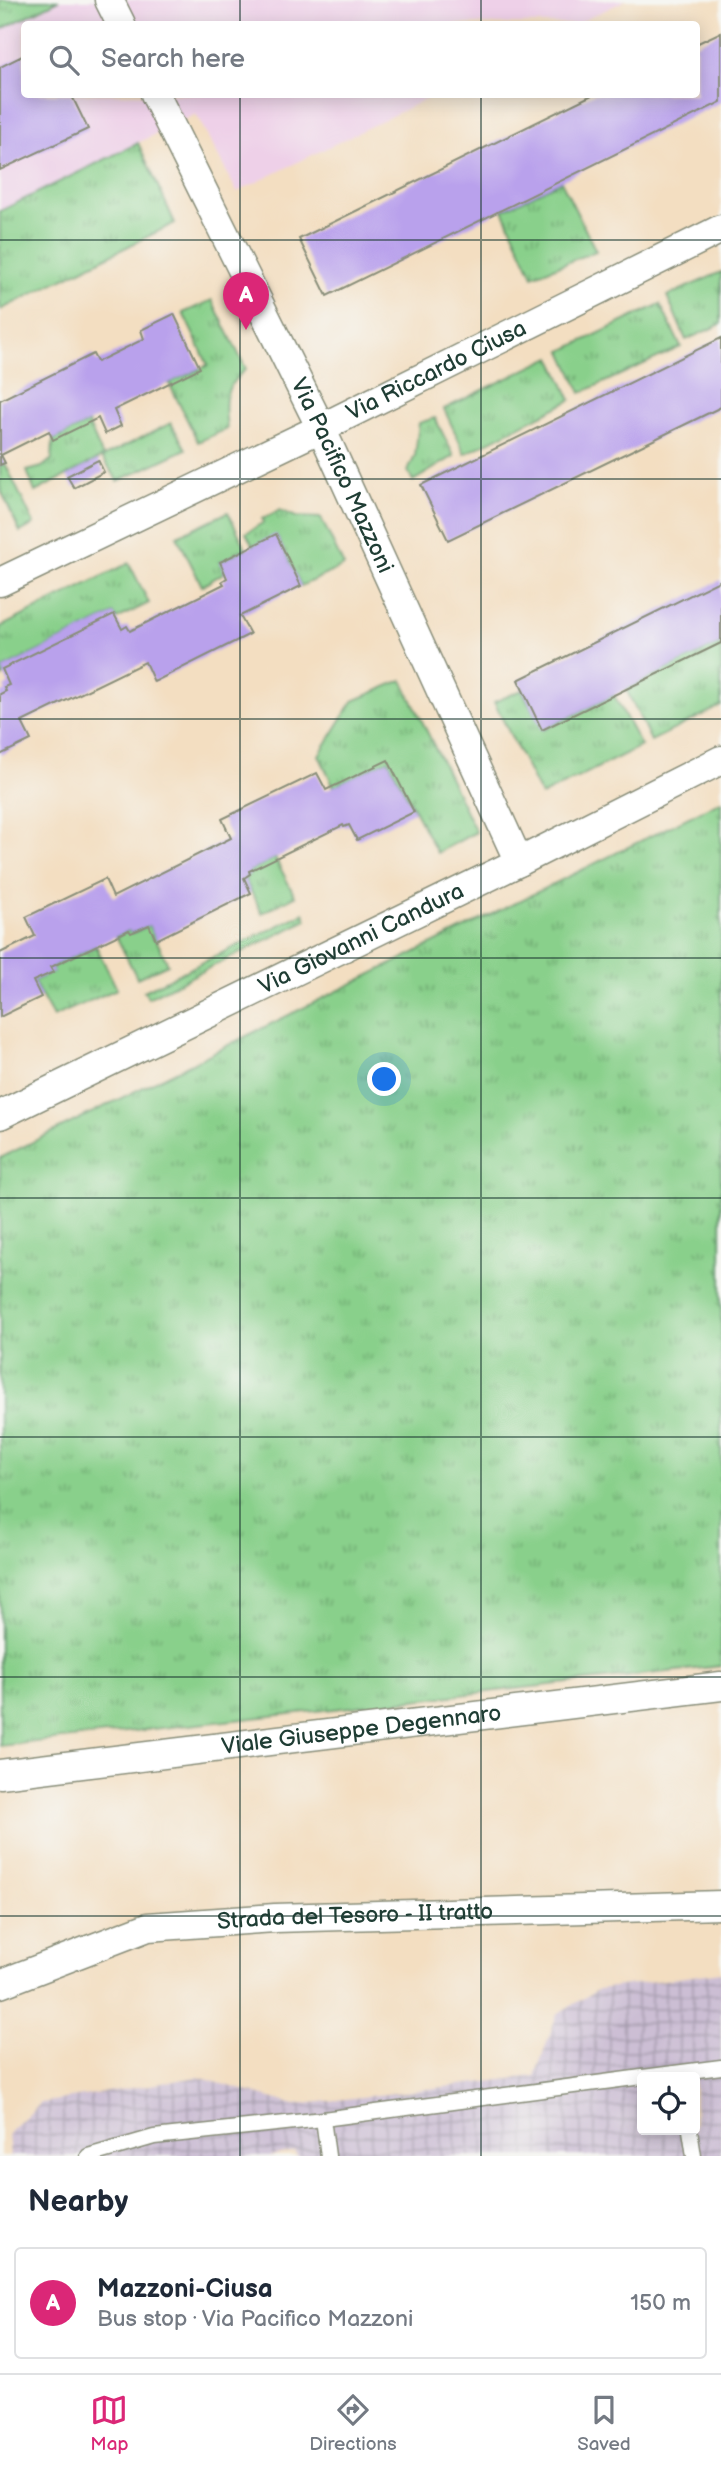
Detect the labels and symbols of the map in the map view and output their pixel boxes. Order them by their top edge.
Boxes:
pin: A [223,272,269,330]
street label: Via Riccardo Ciusa [342,314,531,427]
street label: Via Pacifico Mazzoni [284,373,399,578]
street label: Via Giovanni Candura [254,877,469,1001]
your location [367,1062,401,1096]
street label: Viale Giuseppe Degennaro [220,1699,503,1761]
street label: Strada del Tesoro - II tratto [216,1898,494,1936]

